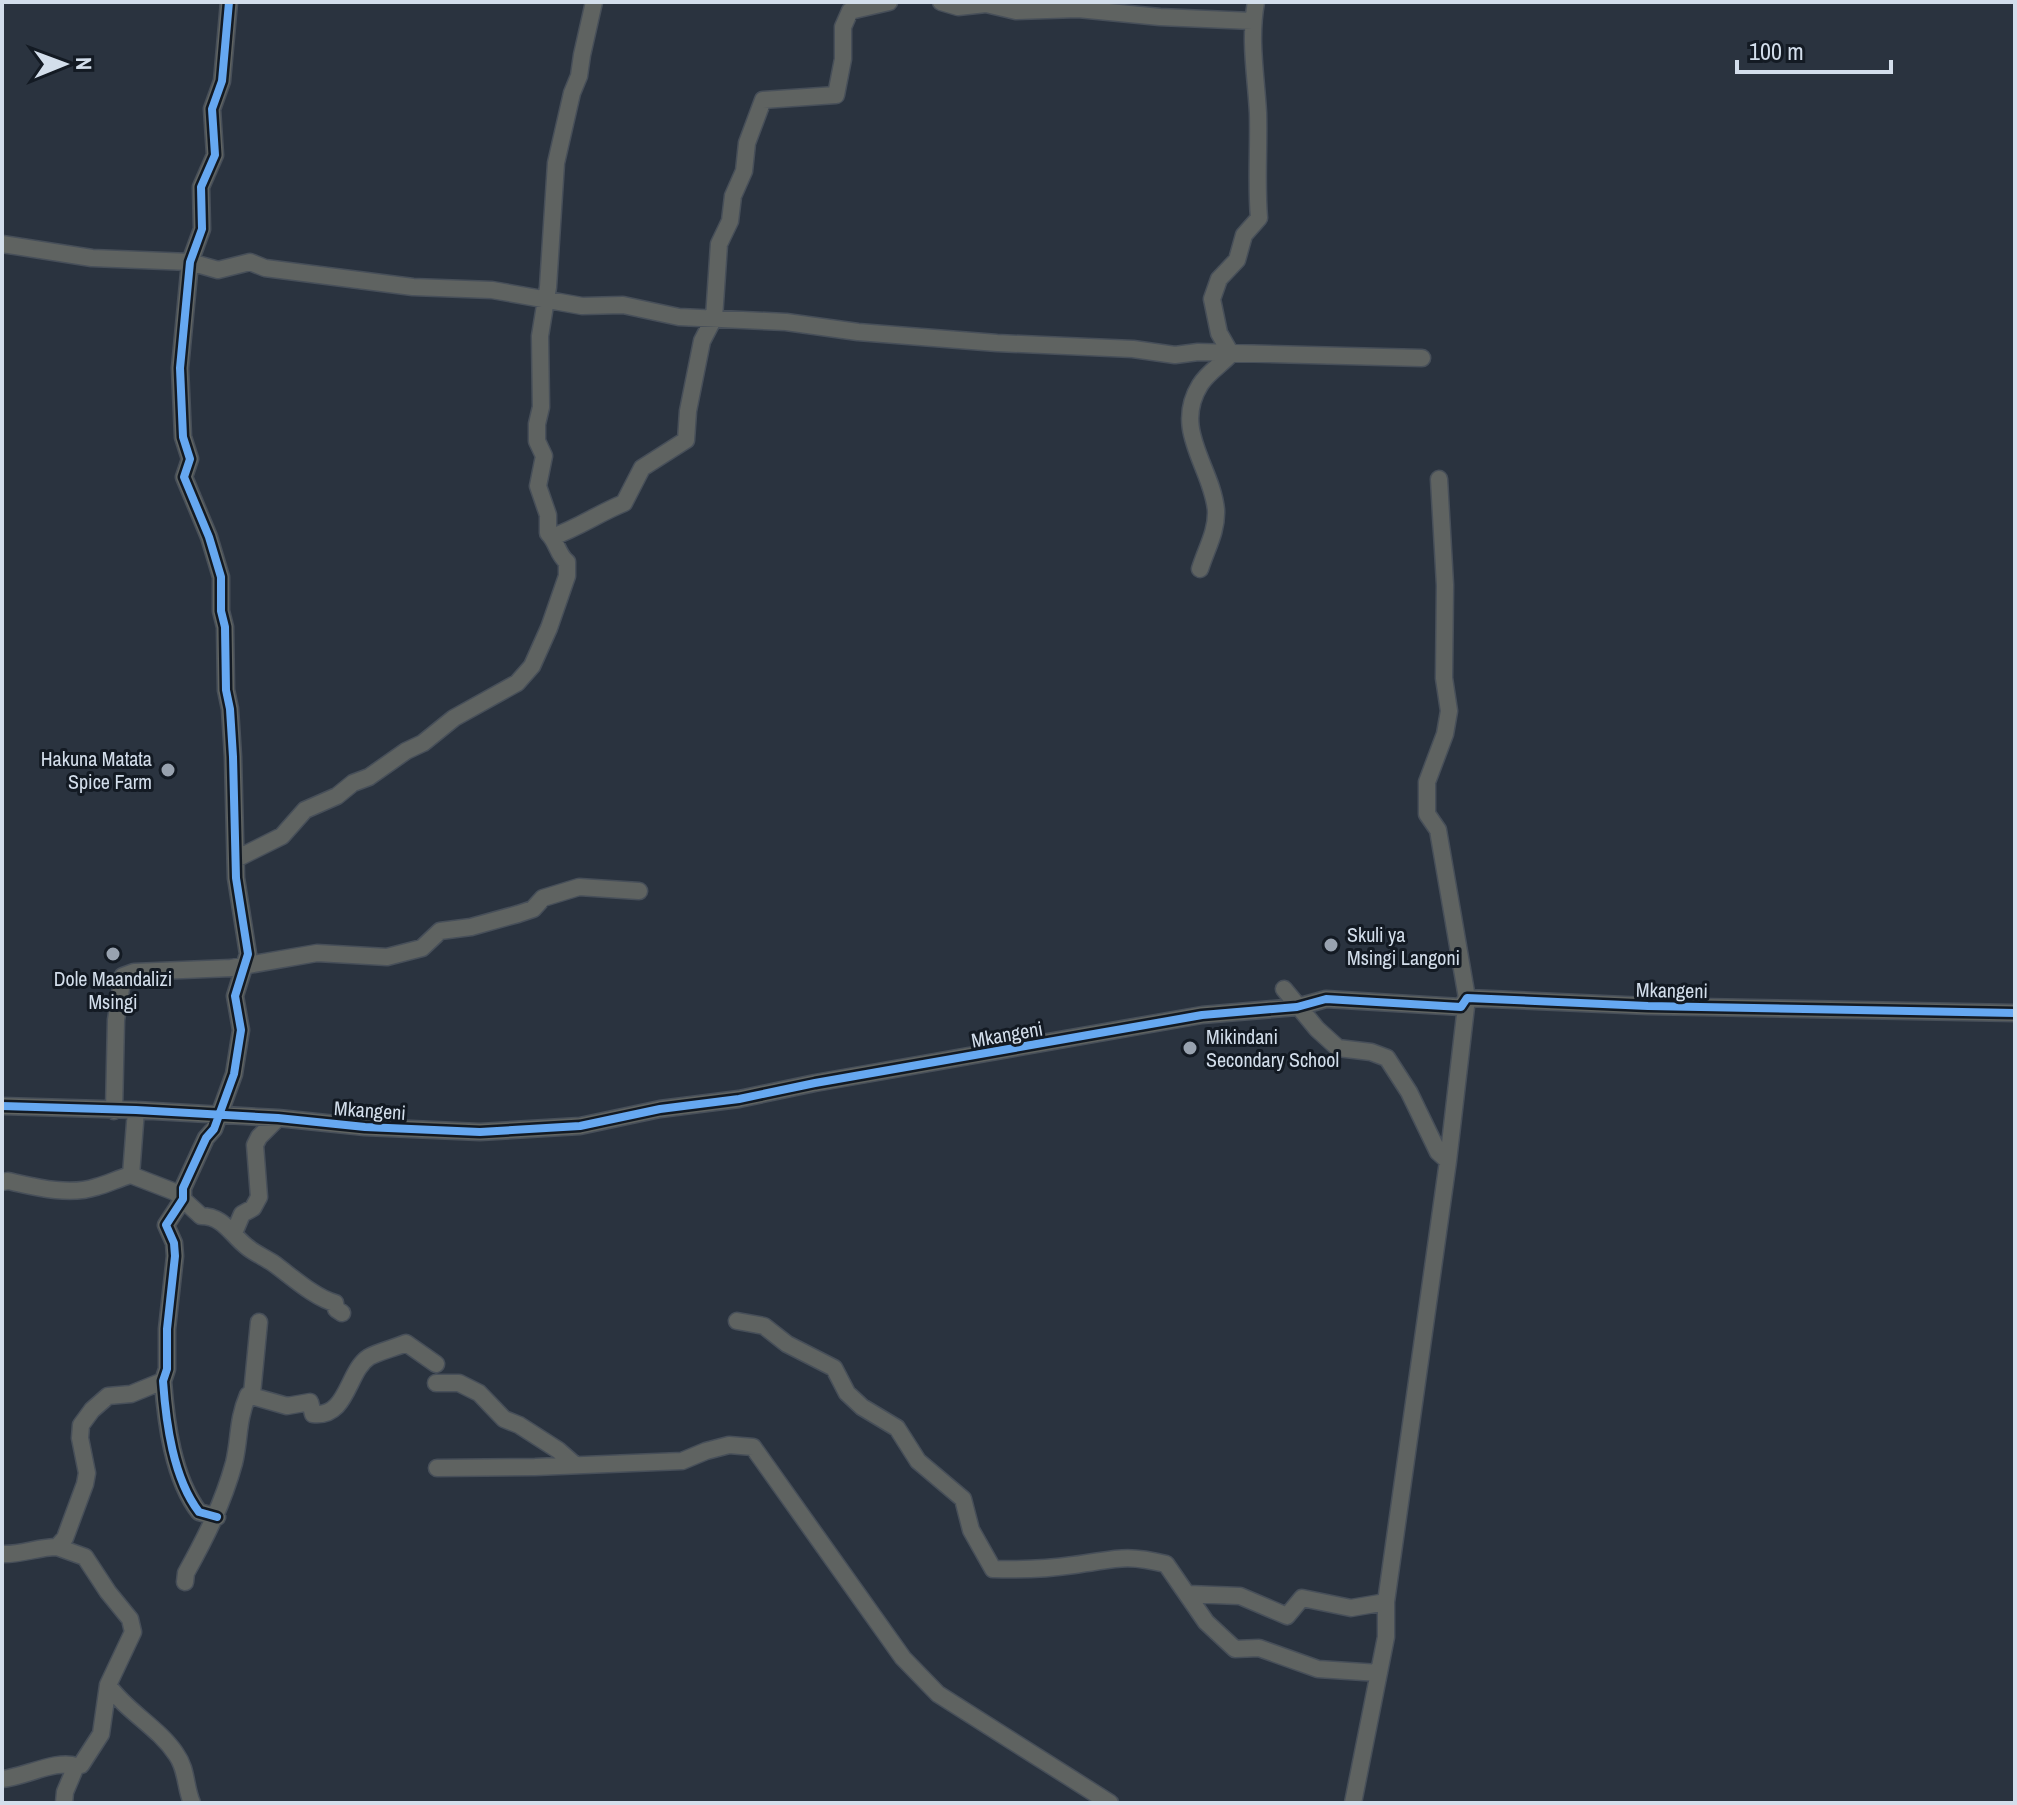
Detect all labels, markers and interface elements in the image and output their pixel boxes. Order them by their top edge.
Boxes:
north arrow [24,24,104,104]
scale bar [1737,24,1891,74]
text: 100 m [1749,35,1804,67]
text: N [69,57,99,70]
place label: Hakuna Matata Spice Farm [41,745,152,795]
marker: Hakuna Matata Spice Farm [159,761,177,779]
place label: Skuli ya Msingi Langoni [1347,921,1460,971]
marker: Skuli ya Msingi Langoni [1322,936,1340,954]
marker: Dole Maandalizi Msingi [104,945,122,963]
place label: Dole Maandalizi Msingi [54,965,172,1015]
street label: Mkangeni [1636,976,1708,1004]
street label: Mkangeni [969,1014,1045,1054]
place label: Mikindani Secondary School [1206,1023,1339,1073]
marker: Mikindani Secondary School [1181,1039,1199,1057]
street label: Mkangeni [333,1094,407,1126]

